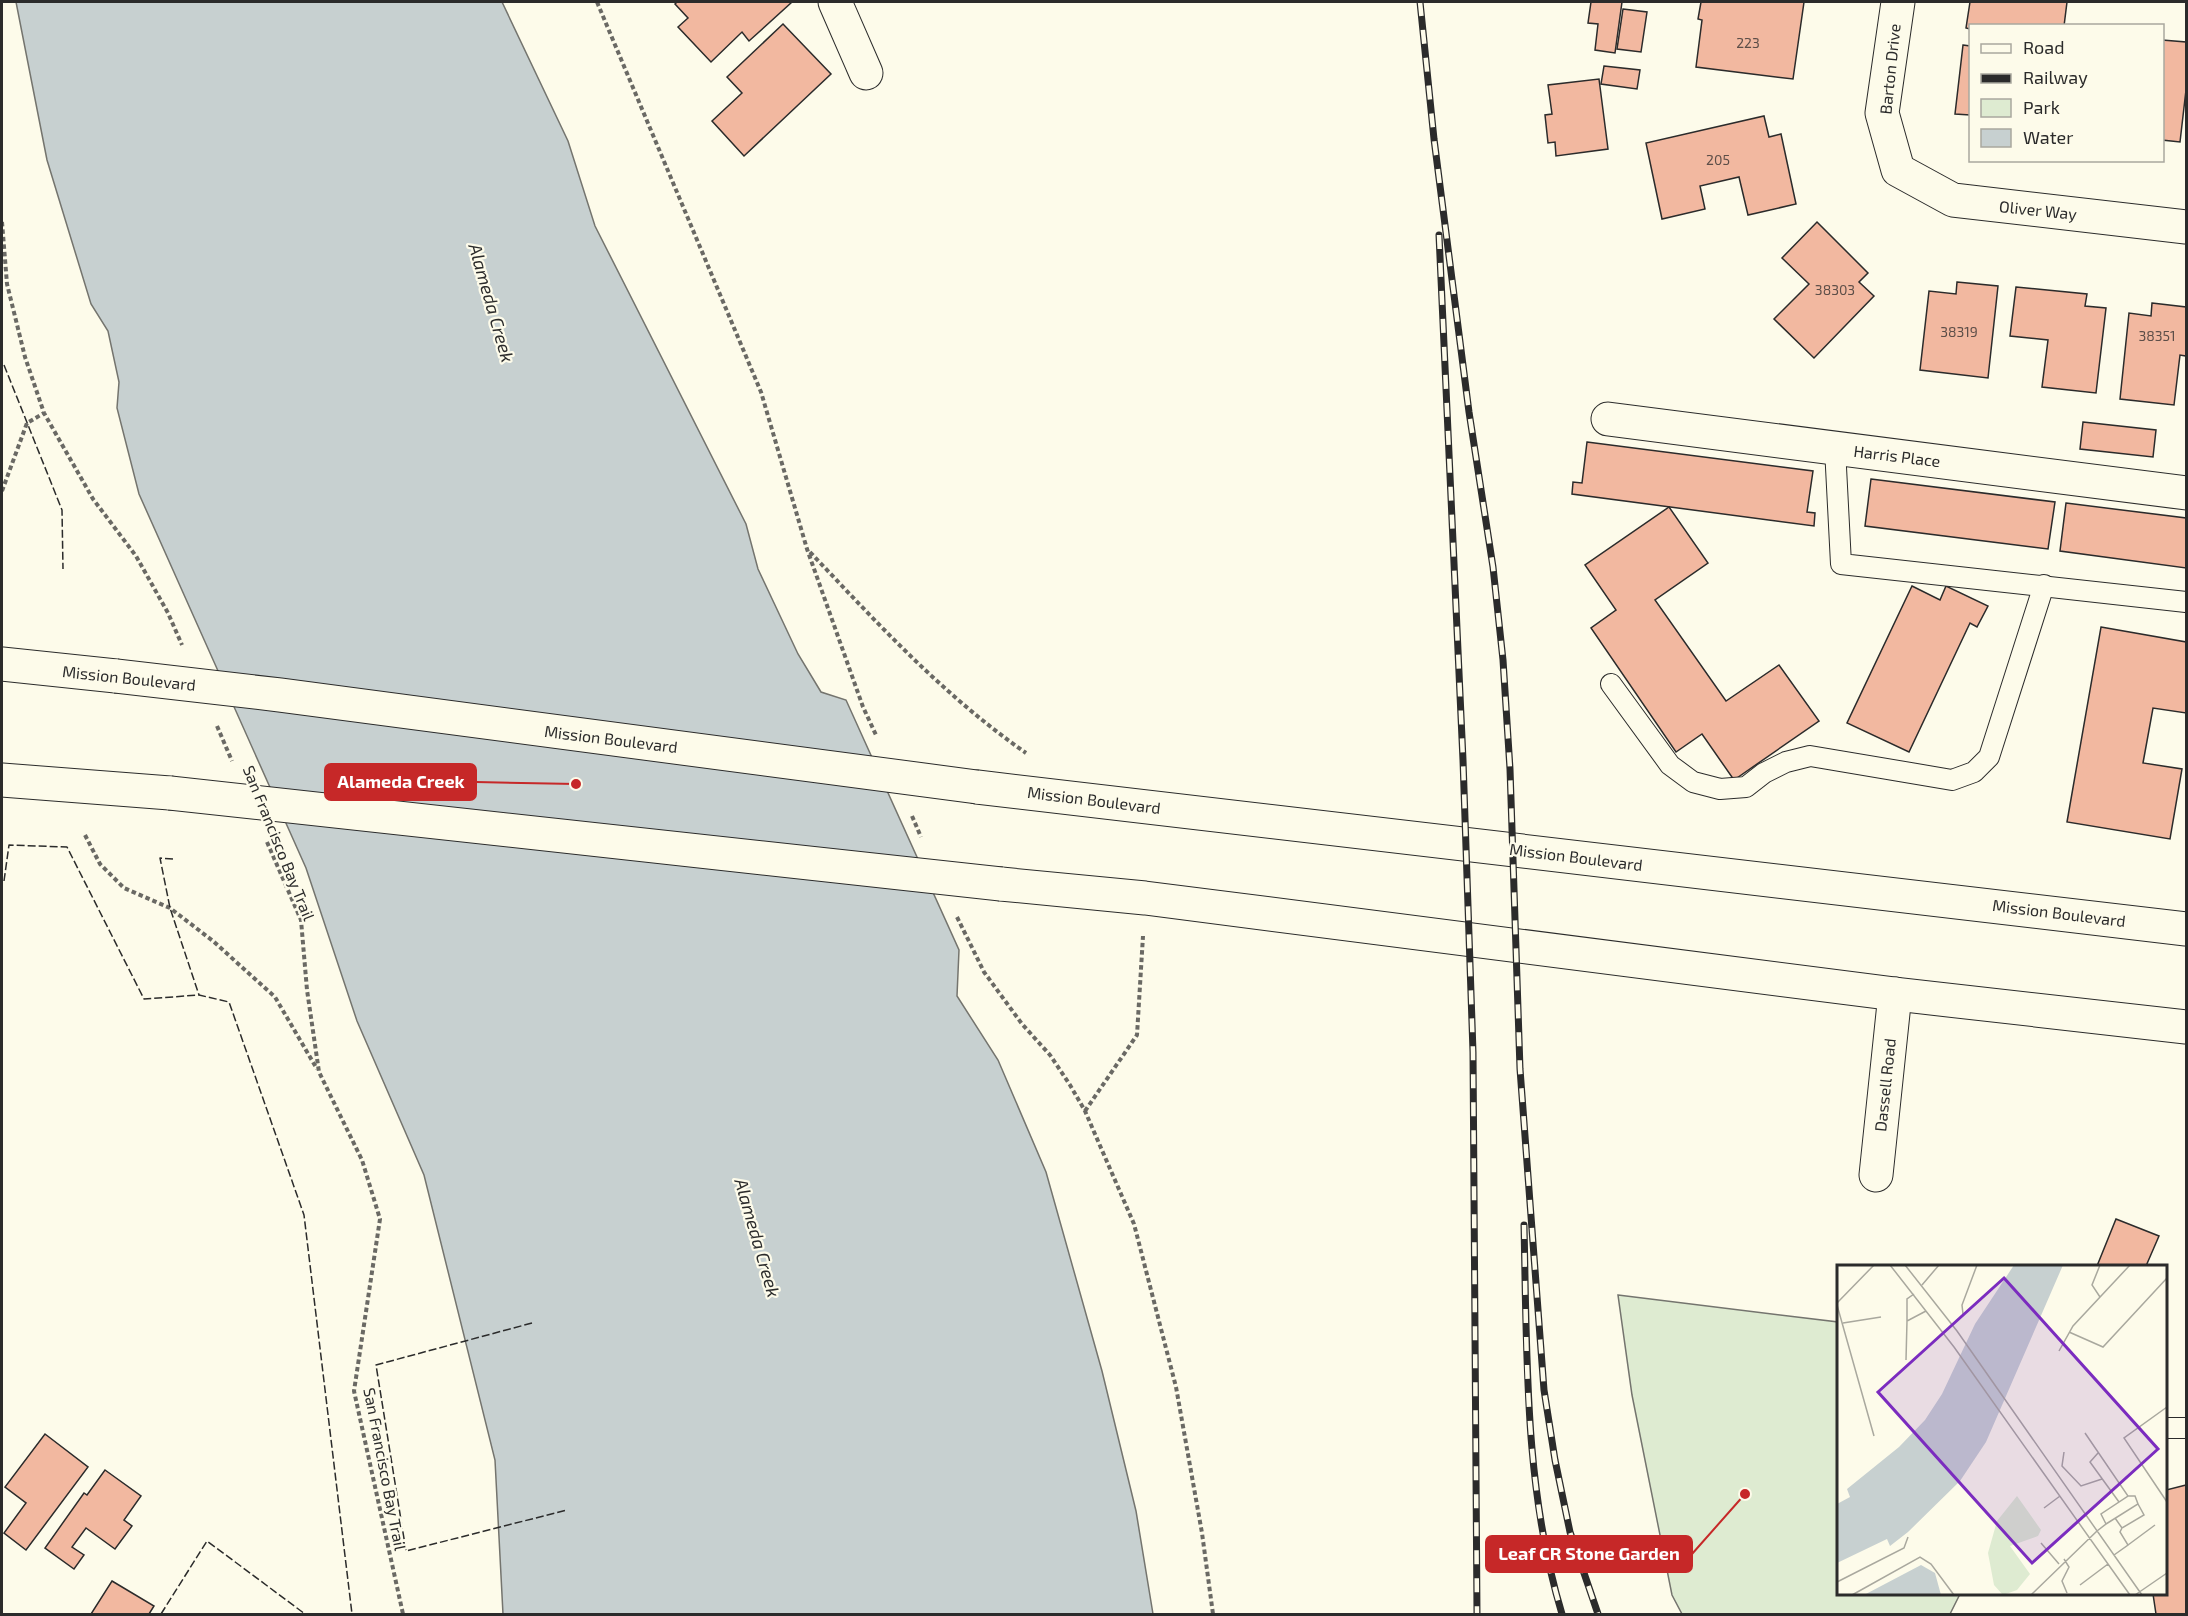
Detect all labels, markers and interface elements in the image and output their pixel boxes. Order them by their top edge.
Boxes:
street label: Barton Drive [1875,23,1904,115]
legend [1969,24,2164,162]
house number: 223 [1736,34,1760,51]
text: Road [2023,36,2064,58]
text: Railway [2023,66,2088,88]
text: Park [2023,96,2060,118]
text: Water [2023,126,2073,148]
house number: 205 [1706,151,1730,168]
street label: Oliver Way [1998,196,2078,223]
water label: Alameda Creek [464,240,519,365]
house number: 38303 [1815,281,1855,298]
house number: 38319 [1940,323,1978,340]
house number: 38351 [2138,327,2176,344]
street label: Harris Place [1853,441,1942,470]
street label: Mission Boulevard [61,661,197,694]
street label: Mission Boulevard [543,721,679,756]
street label: San Francisco Bay Trail [240,763,319,923]
callout: Alameda Creek [325,764,476,800]
text: Alameda Creek [337,770,465,792]
street label: Mission Boulevard [1026,782,1162,817]
street label: Mission Boulevard [1508,839,1644,874]
street label: Mission Boulevard [1991,895,2127,930]
street label: Dassell Road [1870,1037,1899,1133]
water label: Alameda Creek [730,1175,785,1300]
inset map [1837,1265,2167,1595]
street label: San Francisco Bay Trail [360,1386,411,1552]
callout: Leaf CR Stone Garden [1486,1536,1692,1572]
text: Leaf CR Stone Garden [1498,1542,1680,1564]

